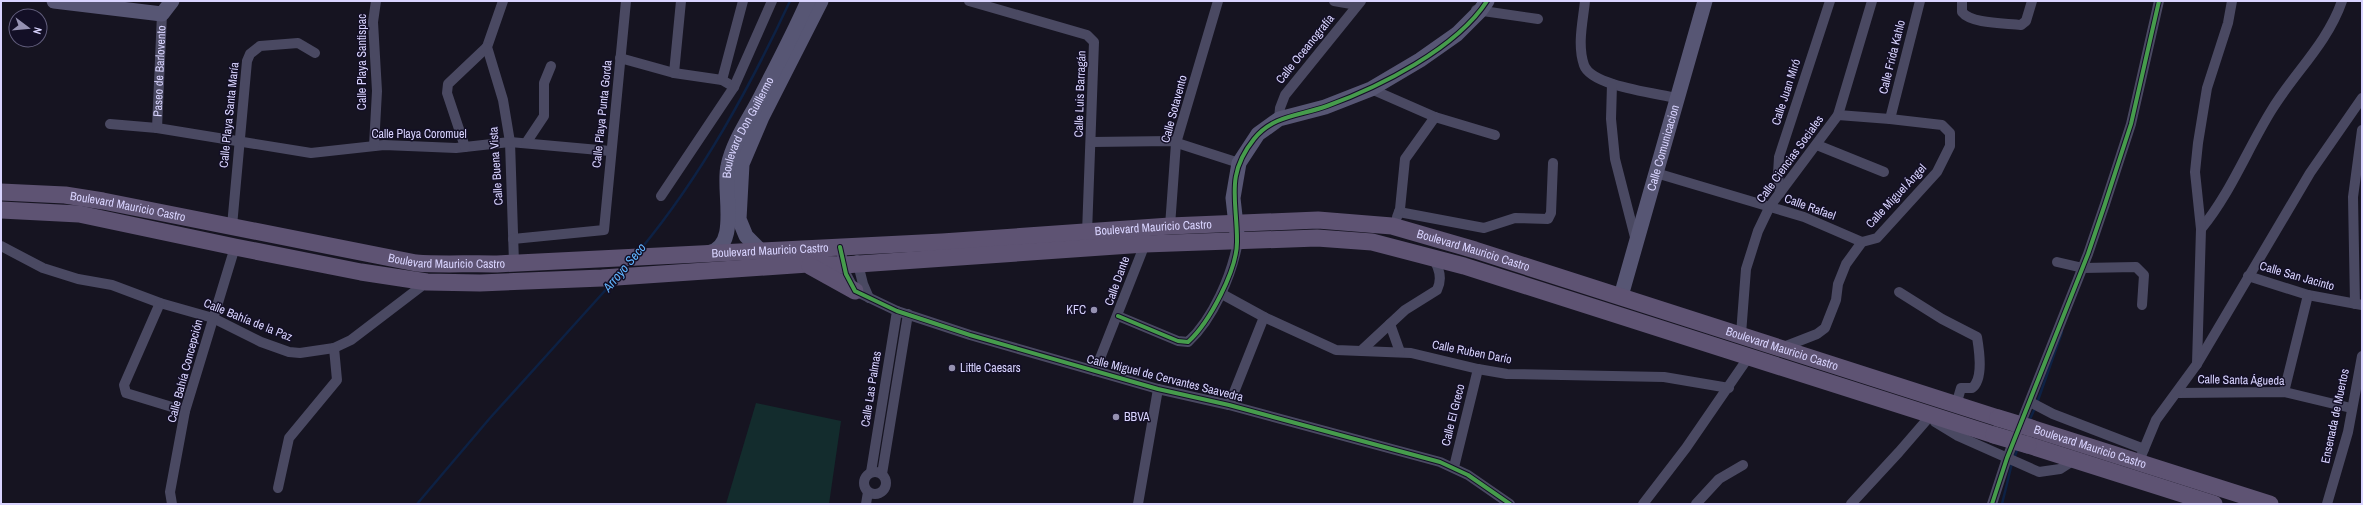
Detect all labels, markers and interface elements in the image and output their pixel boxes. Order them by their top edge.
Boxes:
north arrow [8,8,48,48]
street label: Calle Oceanografía [1272,11,1338,87]
street label: Calle Playa Santispac [354,14,370,110]
street label: Calle Frida Kahlo [1875,18,1909,96]
street label: Paseo de Barlovento [149,25,169,117]
text: N [30,26,45,36]
street label: Calle Luis Barragán [1070,50,1090,138]
street label: Calle Juan Miró [1768,57,1804,127]
street label: Calle Playa Punta Gorda [588,59,616,169]
street label: Calle Playa Santa María [215,61,243,169]
street label: Calle Sotavento [1157,73,1191,145]
street label: Boulevard Don Guillermo [719,74,778,179]
street label: Calle Comunicacion [1643,103,1683,193]
street label: Calle Ciencias Sociales [1753,112,1827,206]
street label: Calle Playa Coromuel [371,126,467,142]
street label: Calle Buena Vista [485,126,507,206]
street label: Calle Miguel Ángel [1862,161,1930,231]
street label: Boulevard Mauricio Castro [69,188,187,225]
street label: Calle Rafael [1782,190,1838,224]
street label: Boulevard Mauricio Castro [1094,216,1212,239]
street label: Boulevard Mauricio Castro [1415,226,1532,275]
water label: Arroyo Seco [598,239,650,296]
street label: Boulevard Mauricio Castro [711,240,829,261]
street label: Boulevard Mauricio Castro [387,250,505,272]
street label: Calle Dante [1101,254,1133,308]
street label: Calle San Jacinto [2258,258,2336,294]
street label: Calle Bahía de la Paz [201,295,295,345]
place label: KFC [1066,302,1086,318]
marker: KFC [1089,305,1099,315]
street label: Calle Bahía Concepción [164,318,206,424]
street label: Boulevard Mauricio Castro [1724,323,1840,374]
street label: Calle Ruben Darío [1431,336,1513,368]
street label: Calle Las Palmas [857,350,885,428]
street label: Calle Miguel de Cervantes Saavedra [1085,351,1245,405]
place label: Little Caesars [960,360,1021,376]
marker: Little Caesars [947,363,957,373]
street label: Ensenada de Muertos [2317,367,2353,465]
street label: Calle Santa Águeda [2197,371,2285,389]
street label: Calle El Greco [1438,382,1468,448]
place label: BBVA [1124,409,1150,425]
marker: BBVA [1111,412,1121,422]
street label: Boulevard Mauricio Castro [2032,421,2148,472]

